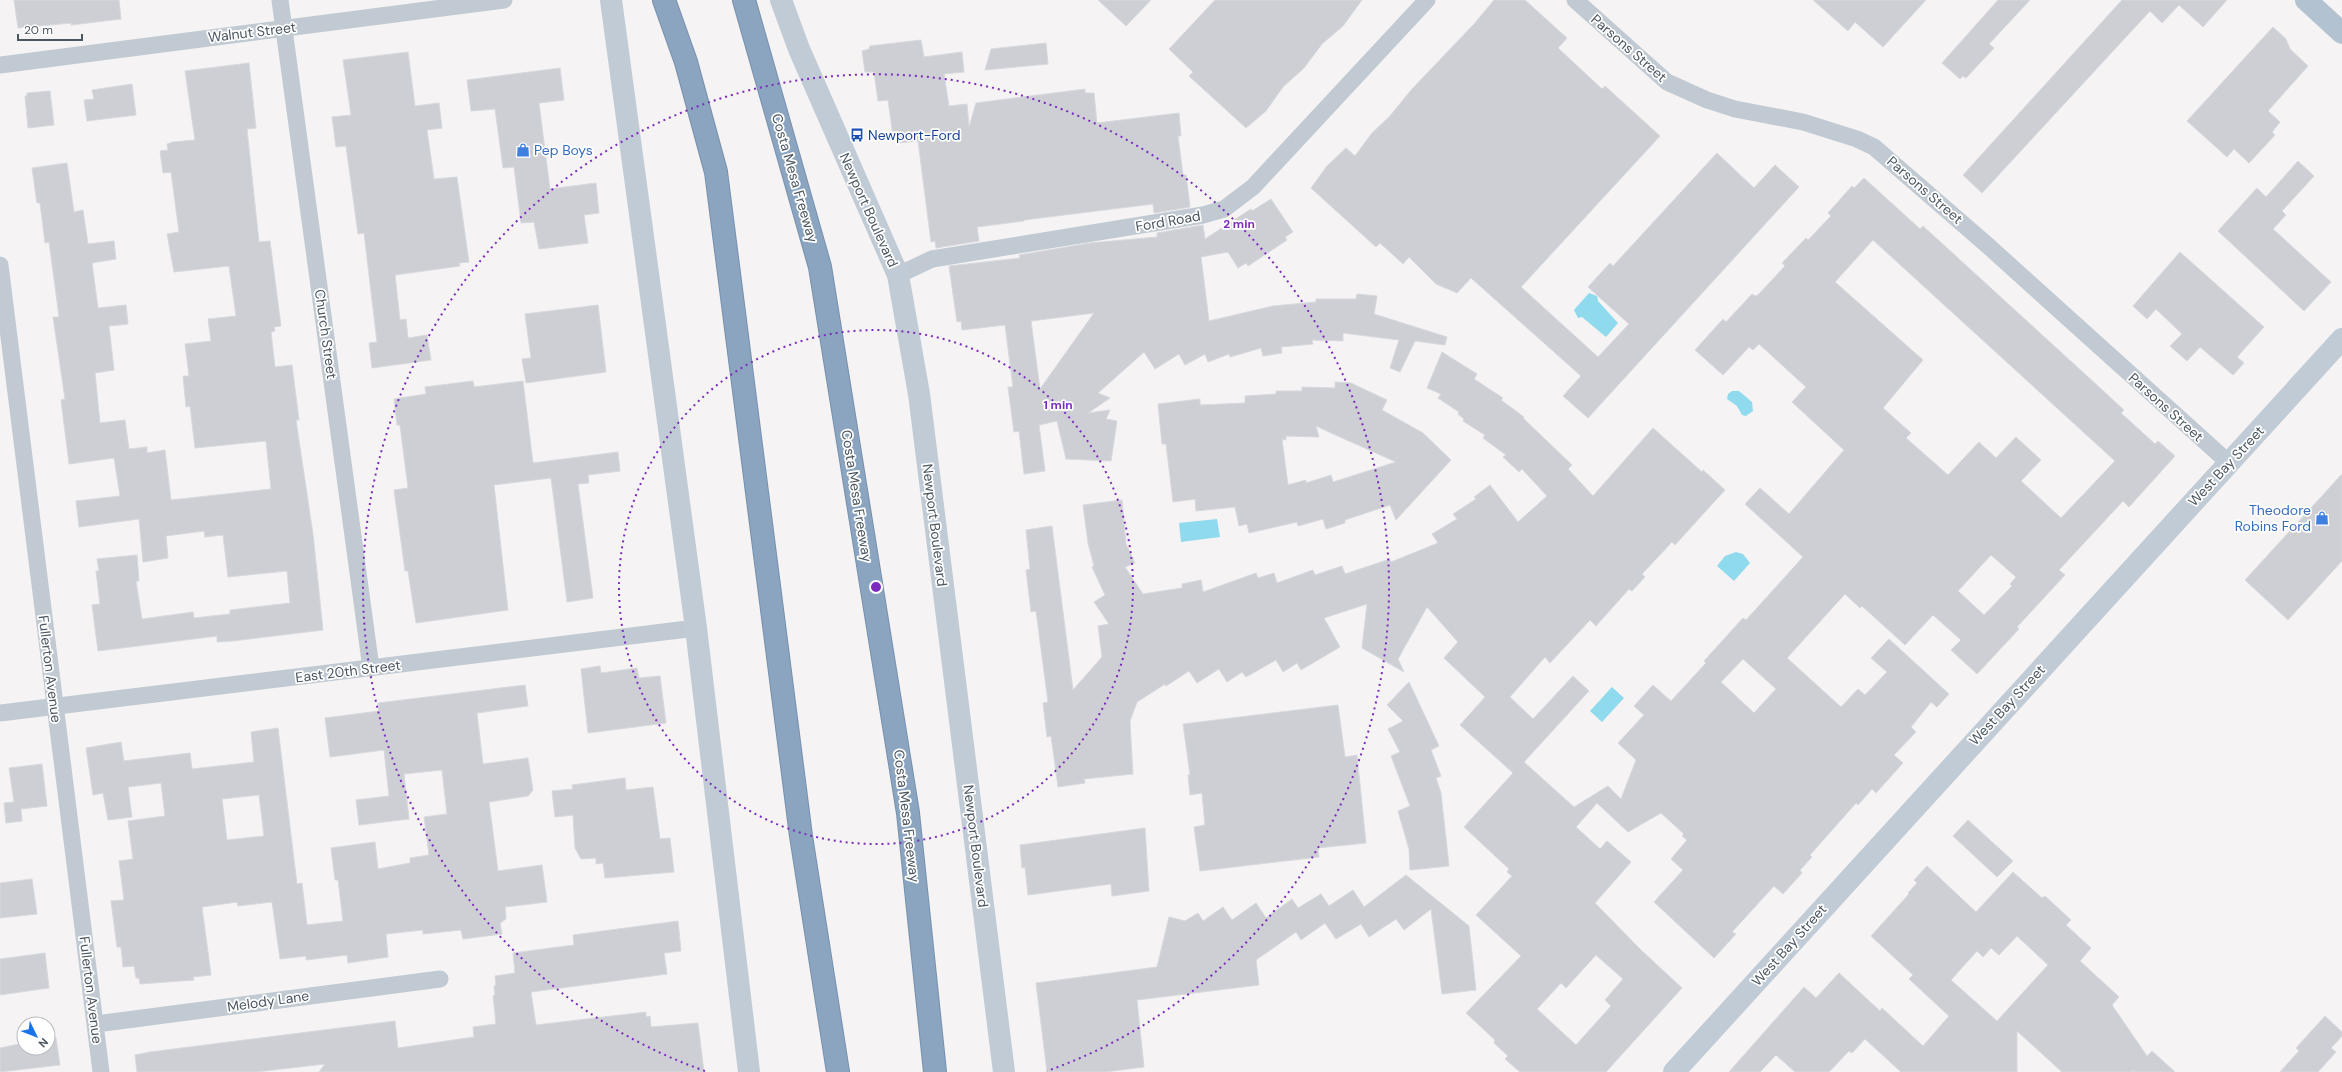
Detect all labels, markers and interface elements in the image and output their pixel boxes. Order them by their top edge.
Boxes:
street label: Parsons Street [1587,10,1671,86]
scale bar [18,16,82,42]
street label: Walnut Street [207,18,297,46]
text: 20 m [24,22,53,38]
street label: Costa Mesa Freeway [768,111,822,245]
place label: Newport-Ford [868,126,961,144]
bus stop icon: Newport-Ford [849,127,865,143]
place label: Pep Boys [534,141,593,159]
shop icon: Pep Boys [515,142,531,158]
street label: Newport Boulevard [836,150,902,270]
street label: Parsons Street [1883,152,1967,228]
street label: Ford Road [1134,206,1202,236]
text: 2 min [1223,216,1255,232]
street label: Church Street [311,288,341,380]
street label: Parsons Street [2125,369,2207,445]
text: 1 min [1043,397,1073,413]
street label: West Bay Street [2184,422,2268,510]
street label: Costa Mesa Freeway [838,429,876,564]
street label: Newport Boulevard [919,463,951,587]
place label: Theodore Robins Ford [2235,501,2311,535]
shop icon: Theodore Robins Ford [2314,510,2330,526]
centre of rings [869,580,883,594]
street label: Fullerton Avenue [34,614,66,724]
street label: East 20th Street [294,656,402,686]
street label: West Bay Street [1965,661,2049,749]
street label: Costa Mesa Freeway [890,749,924,884]
street label: Newport Boulevard [960,784,992,908]
street label: West Bay Street [1748,900,1830,990]
street label: Fullerton Avenue [75,935,107,1045]
street label: Melody Lane [226,986,310,1016]
north arrow [16,1016,56,1056]
text: N [35,1035,51,1051]

